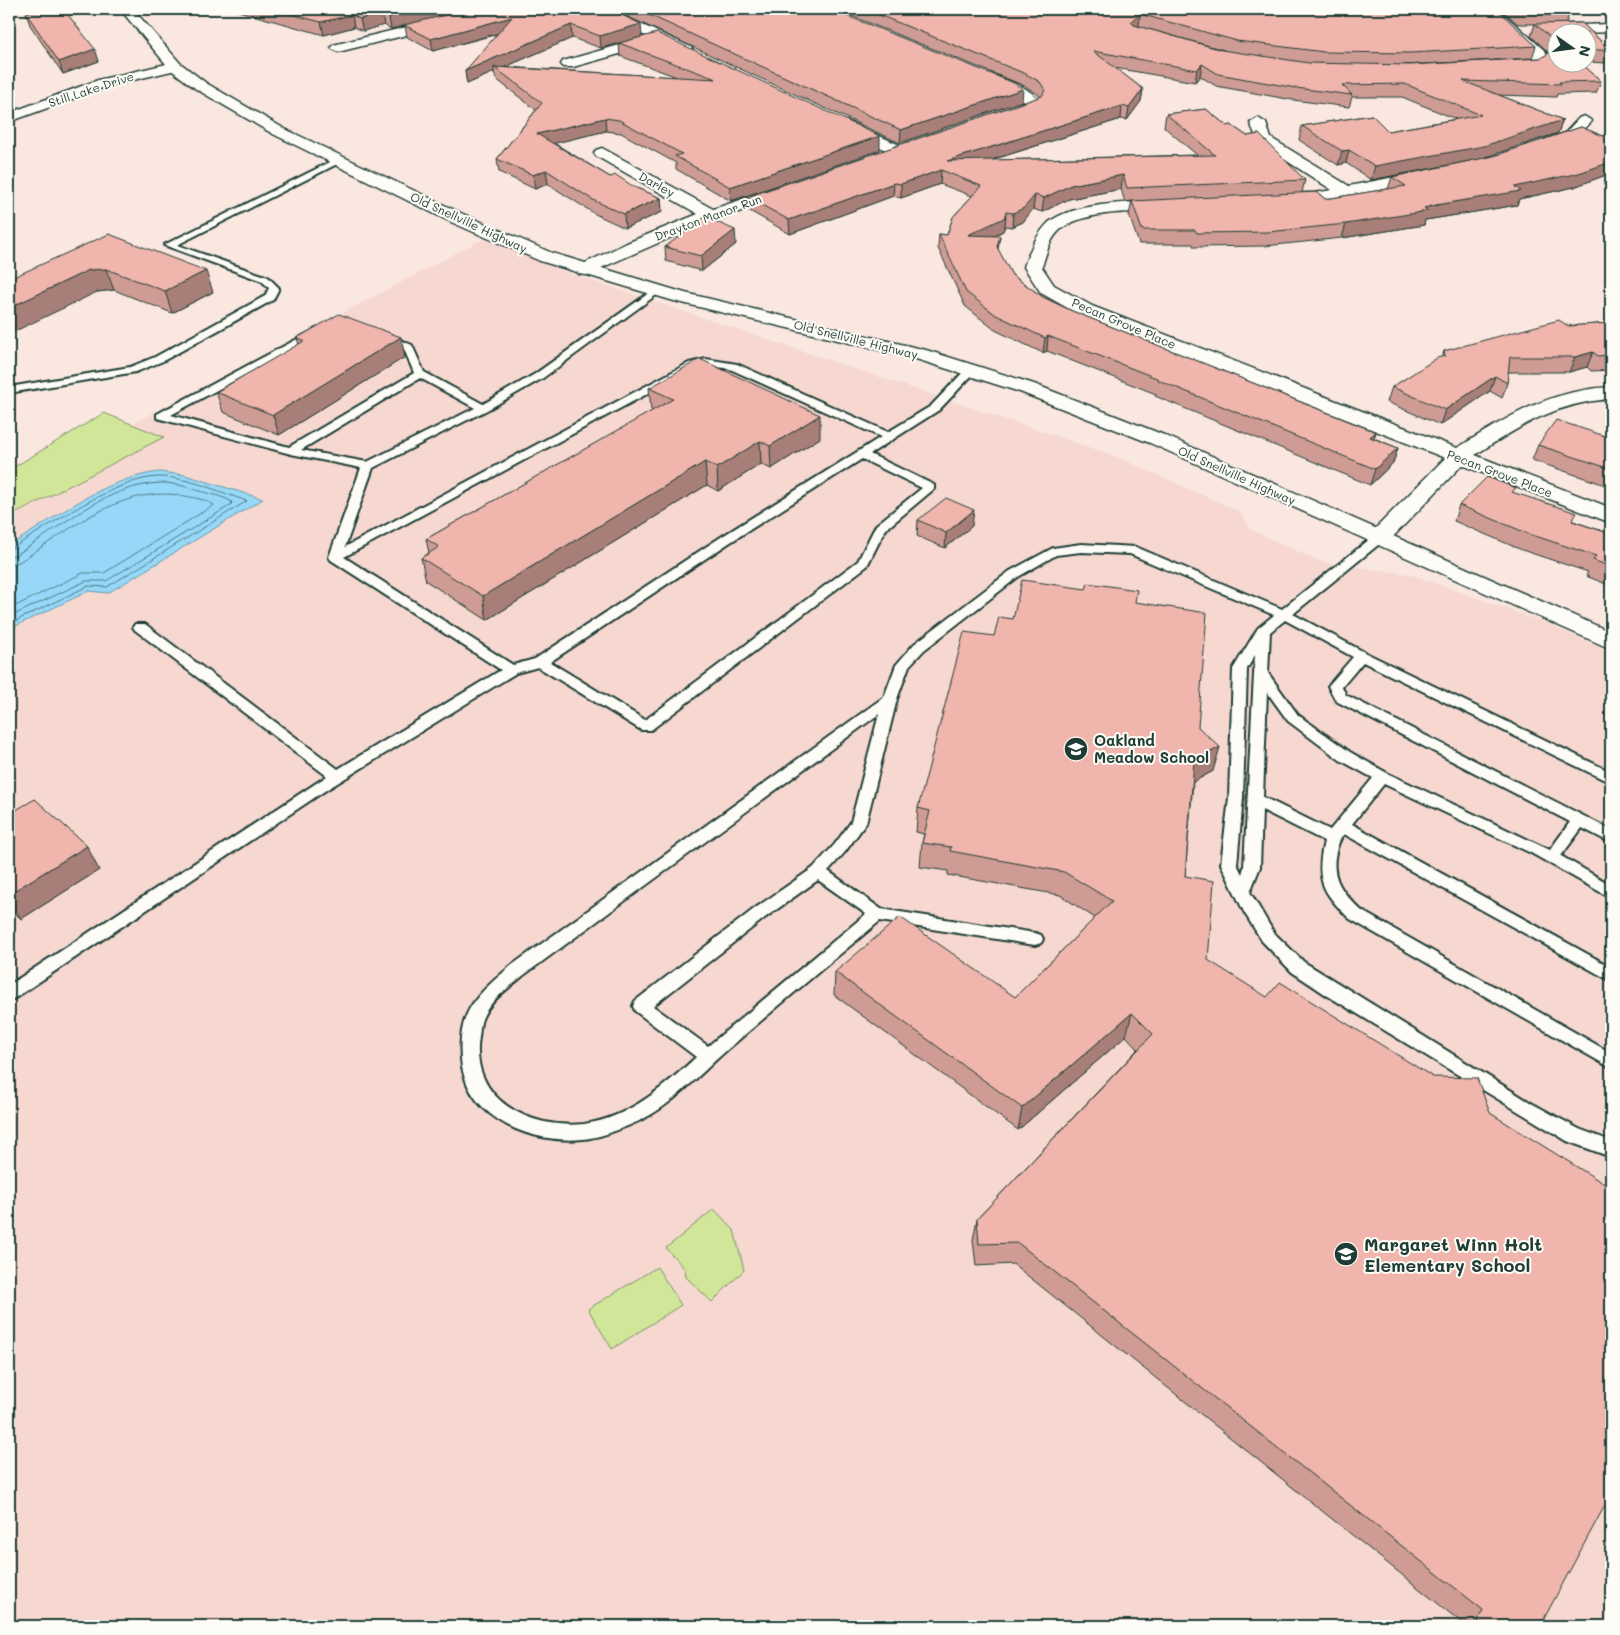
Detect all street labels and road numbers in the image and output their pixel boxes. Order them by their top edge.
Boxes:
street label: Still Lake Drive [46,68,136,110]
street label: Darley [636,168,678,200]
street label: Old Snellville Highway [408,188,530,256]
street label: Drayton Manor Run [652,190,764,244]
street label: Pecan Grove Place [1069,294,1179,352]
street label: Old Snellville Highway [792,316,920,362]
street label: Old Snellville Highway [1176,442,1298,508]
street label: Pecan Grove Place [1445,446,1555,500]

